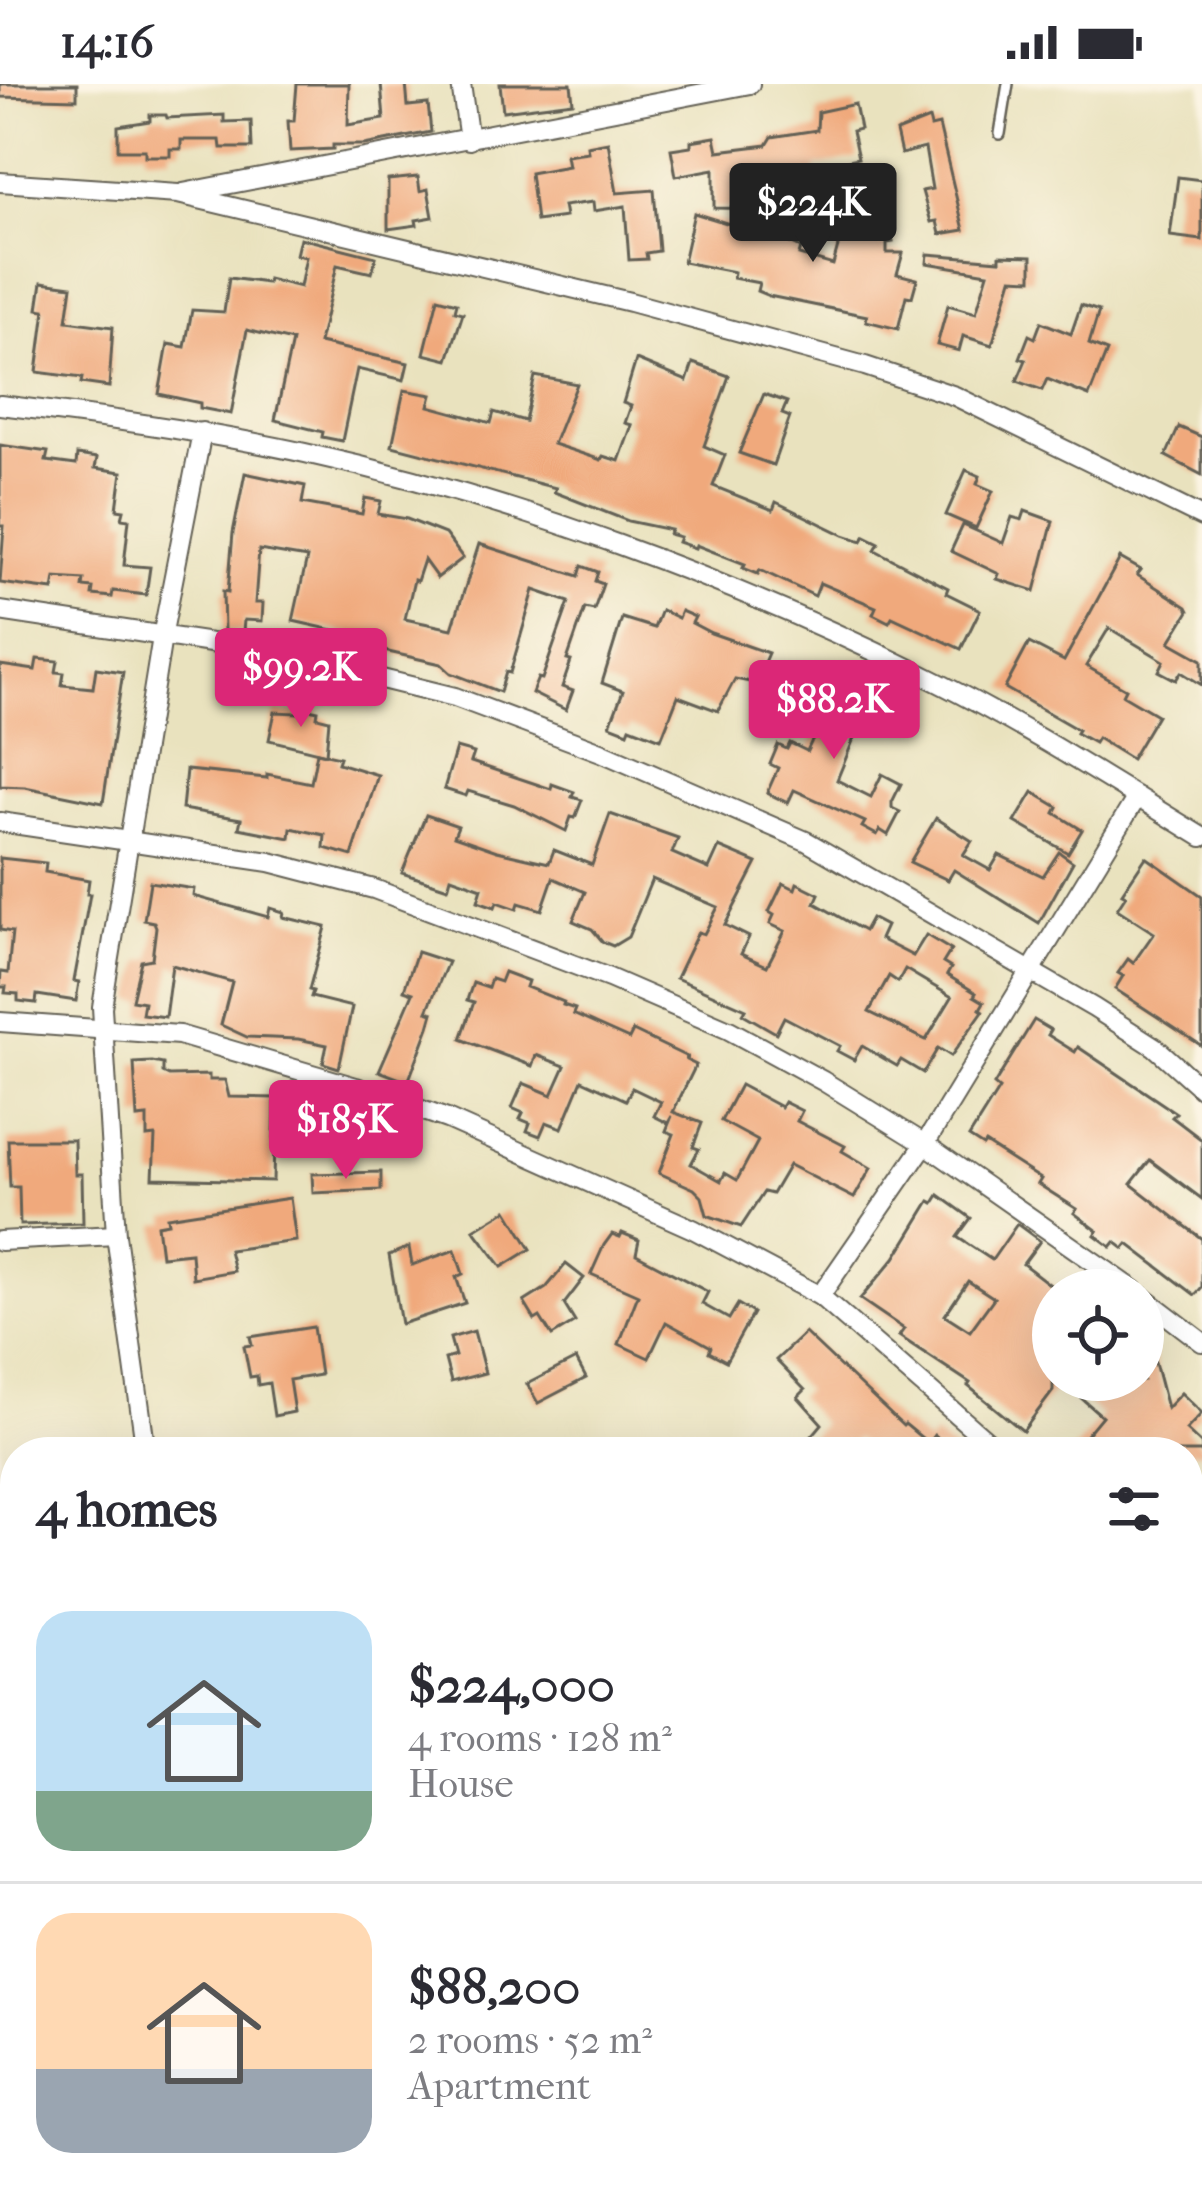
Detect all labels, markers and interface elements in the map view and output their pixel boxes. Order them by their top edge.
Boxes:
text: 14:16 [60,16,154,69]
pin: $224K [729,163,897,265]
text: $224K [757,179,869,225]
pin: $99.2K [203,628,399,730]
text: $99.2K [242,644,360,690]
pin: $88.2K [736,660,932,762]
text: $88.2K [776,676,892,722]
pin: $185K [262,1080,430,1182]
text: $185K [296,1096,396,1142]
map controls [1032,1269,1164,1401]
button: locate [1032,1269,1164,1401]
icon: filters [1101,1476,1167,1542]
text: 4 homes [36,1479,217,1539]
text: $224,000 [408,1655,615,1715]
icon: home [132,1659,276,1803]
text: 4 rooms · 128 m² [408,1715,672,1761]
text: House [408,1761,514,1807]
text: $88,200 [408,1957,580,2017]
icon: home [132,1961,276,2105]
text: 2 rooms · 52 m² [408,2017,652,2063]
text: Apartment [408,2063,591,2109]

